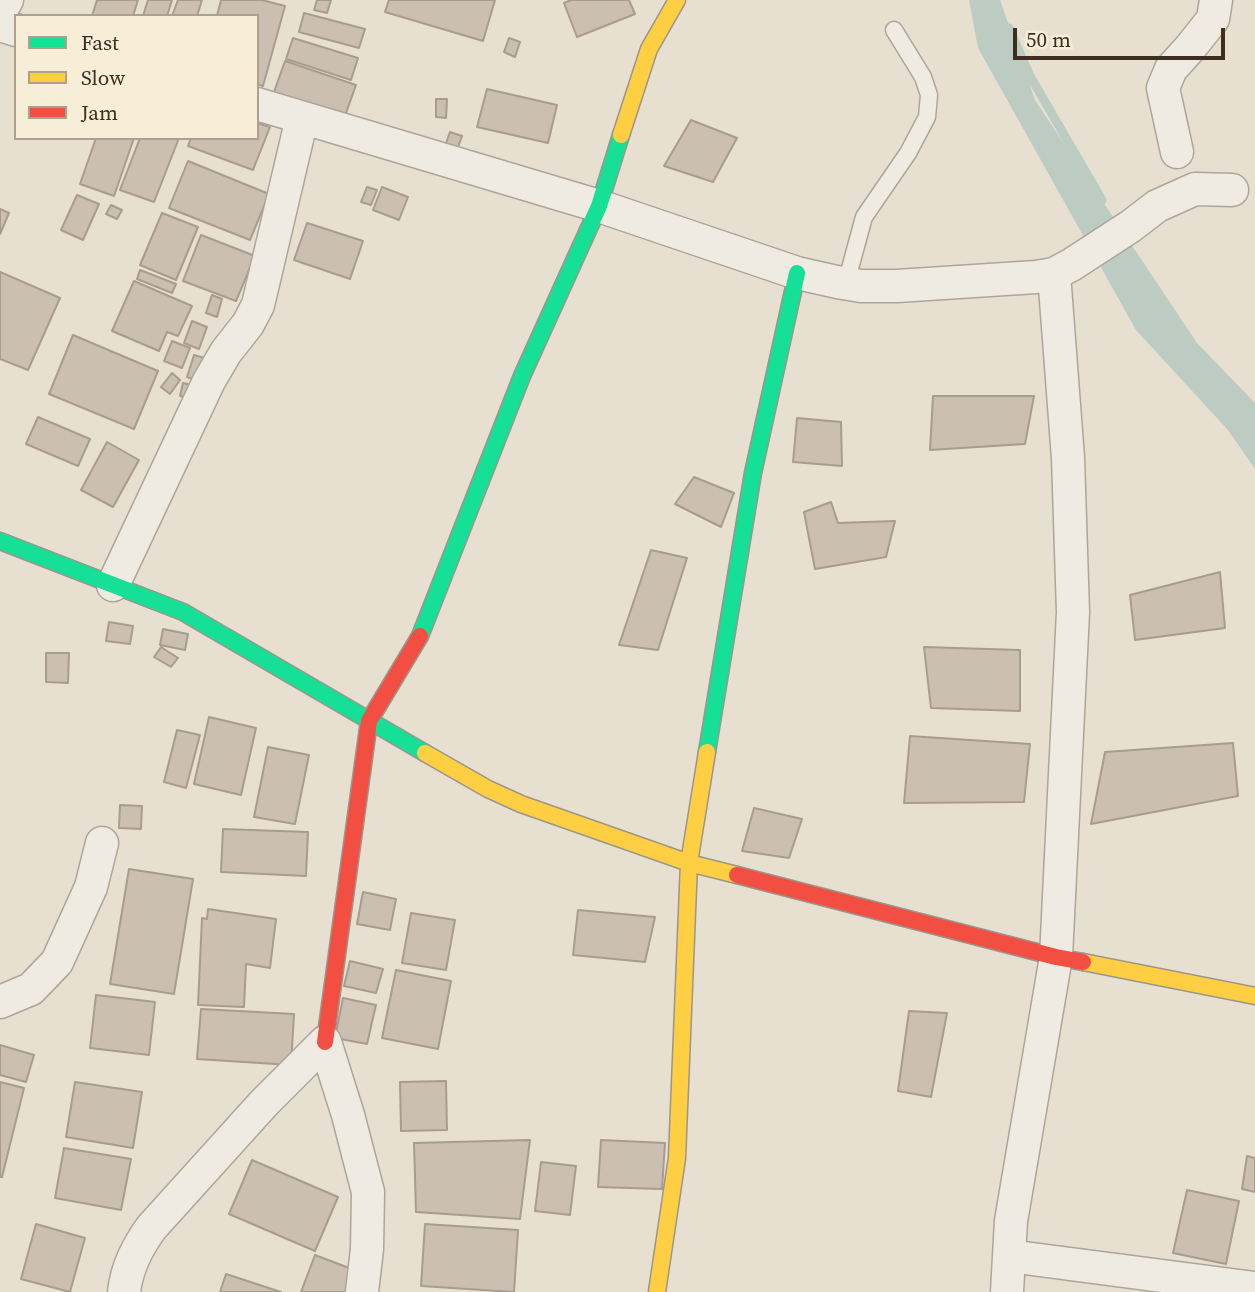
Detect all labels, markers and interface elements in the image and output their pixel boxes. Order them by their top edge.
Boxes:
legend [14,14,259,140]
scale bar [1017,14,1229,58]
text: 50 m [1026,25,1071,54]
text: Fast [81,28,119,57]
text: Slow [81,63,125,92]
text: Jam [81,98,118,127]

